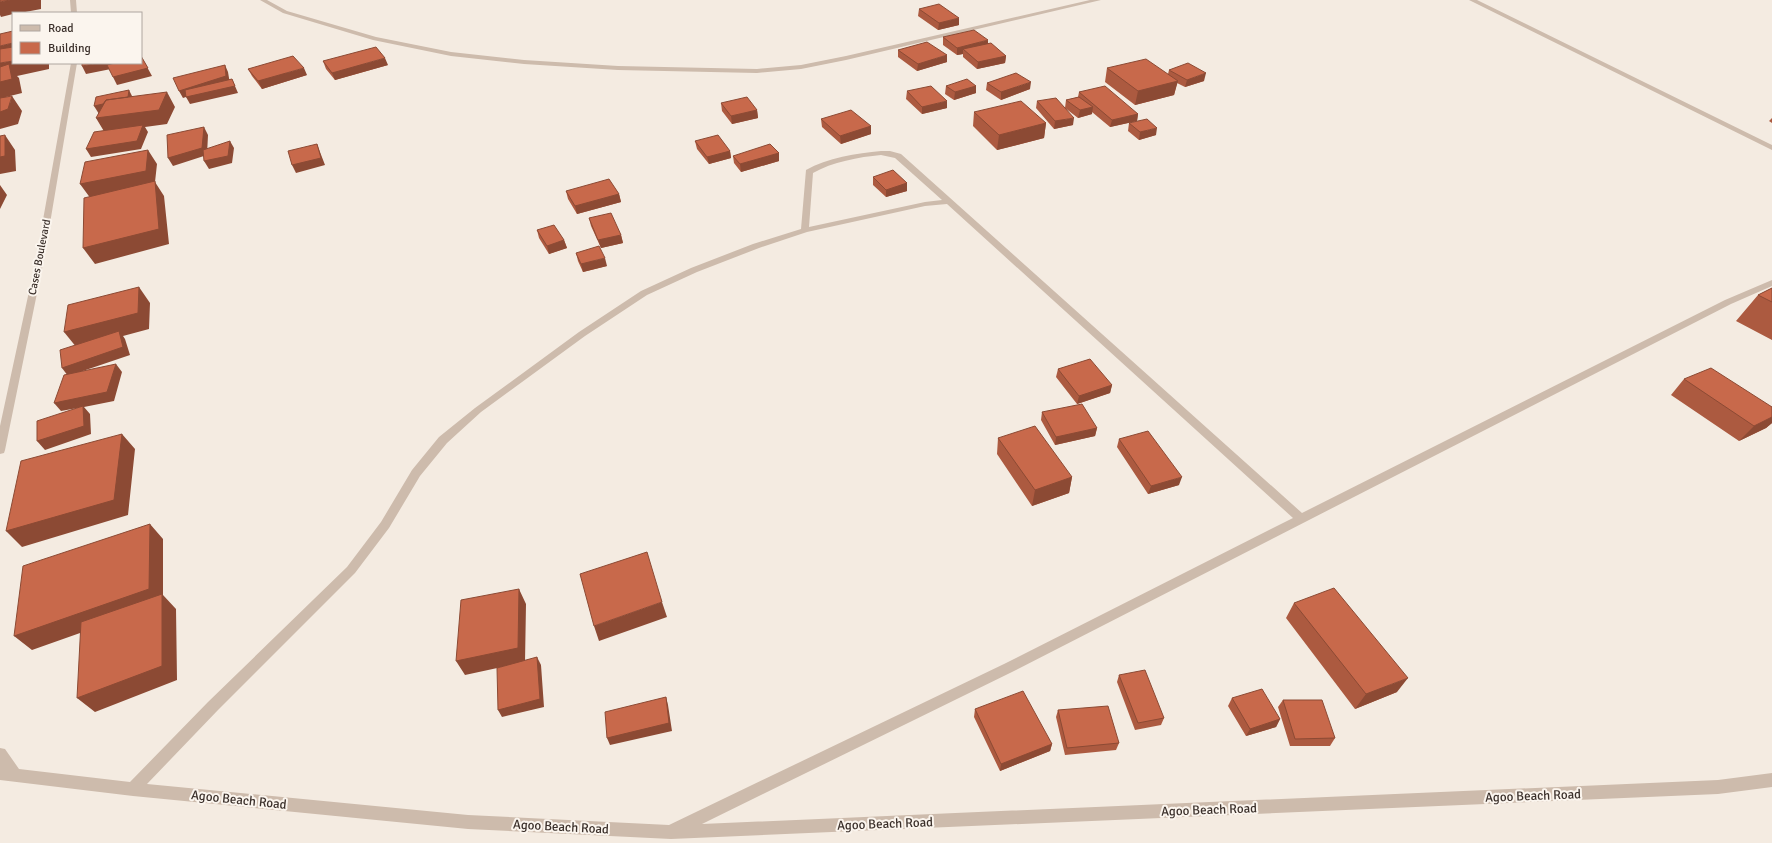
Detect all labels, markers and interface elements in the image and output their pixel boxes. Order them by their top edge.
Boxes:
legend [12,12,142,64]
text: Road [48,21,74,36]
text: Building [48,41,91,56]
street label: Cases Boulevard [26,218,53,296]
street label: Agoo Beach Road [1485,786,1581,806]
street label: Agoo Beach Road [190,787,288,813]
street label: Agoo Beach Road [1161,800,1257,820]
street label: Agoo Beach Road [837,814,933,834]
street label: Agoo Beach Road [513,816,609,838]

